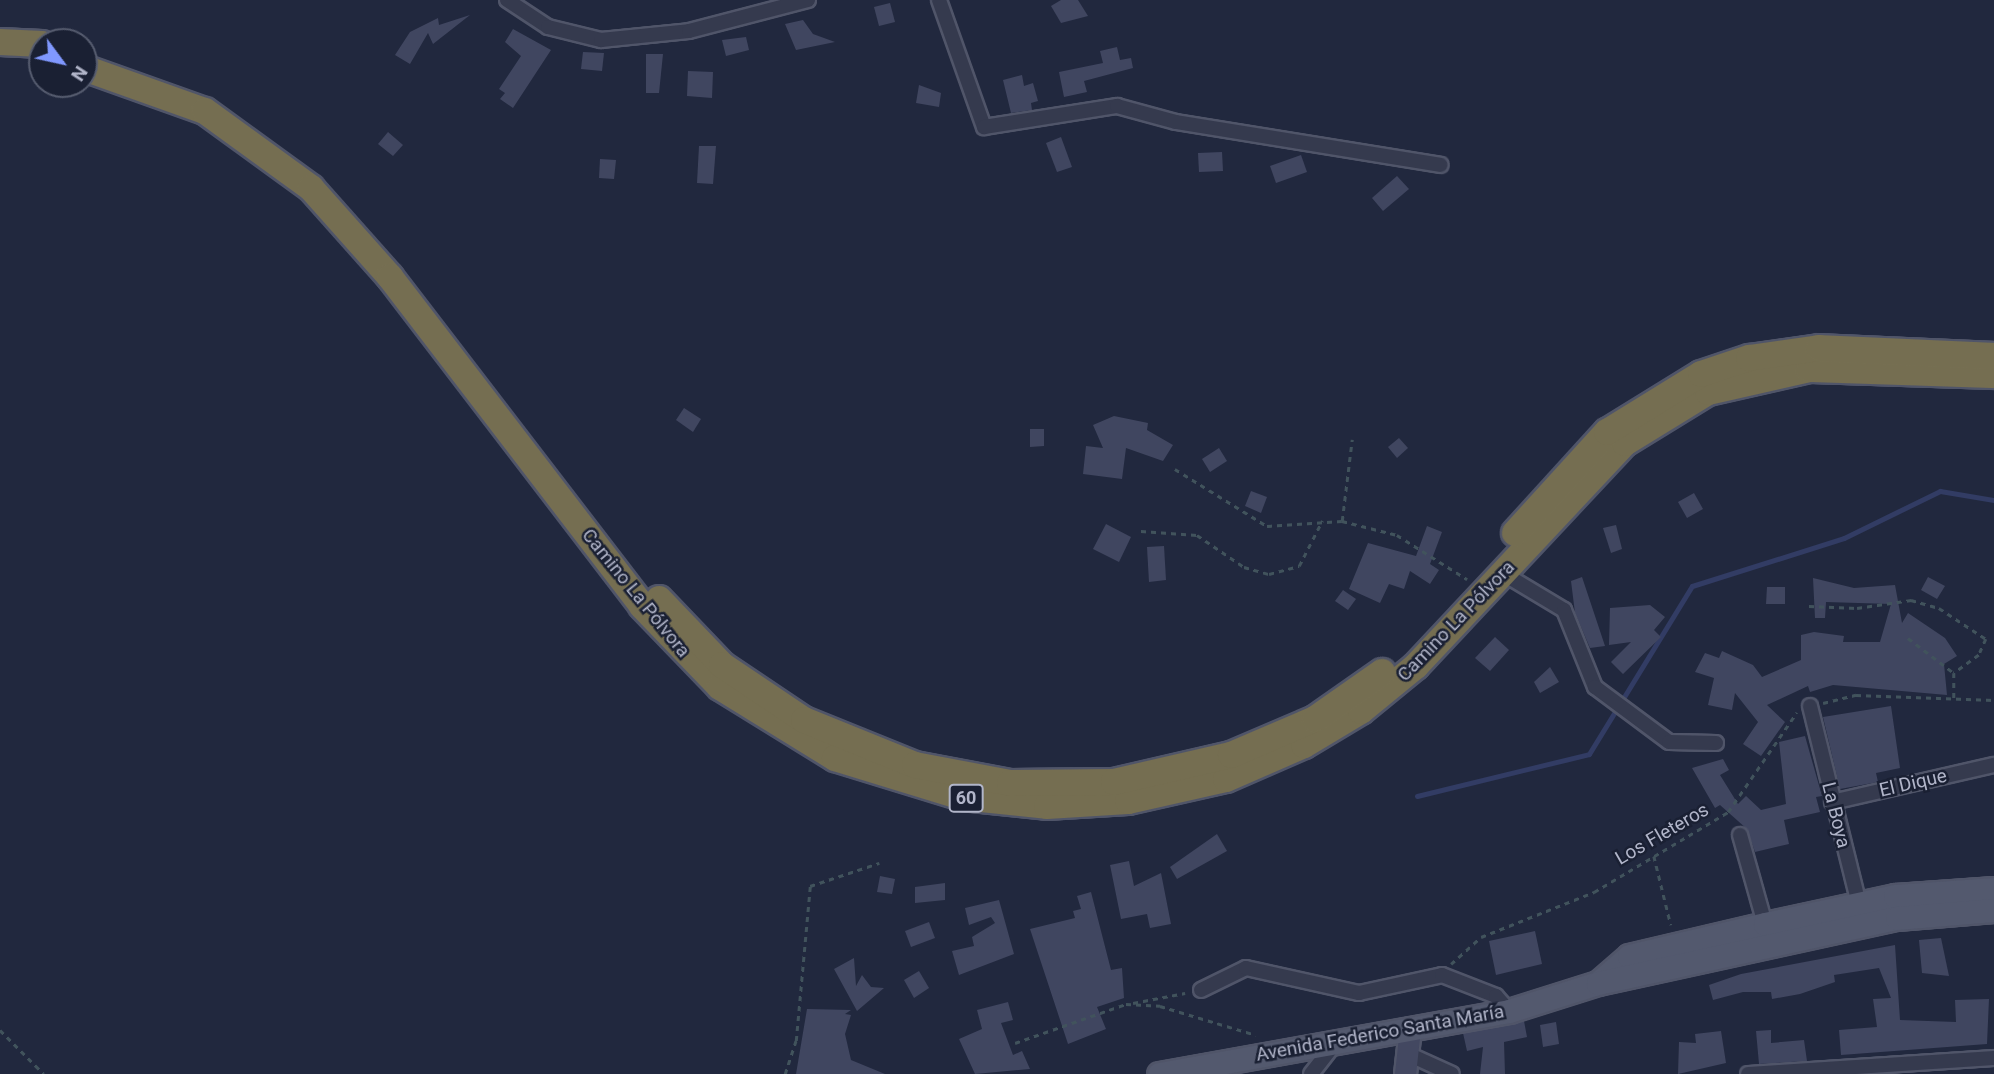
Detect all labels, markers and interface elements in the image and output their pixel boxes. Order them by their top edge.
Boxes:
north arrow [28,28,98,98]
text: N [66,62,93,86]
street label: Camino La Pólvora [577,524,695,662]
street label: Camino La Pólvora [1393,556,1519,686]
street label: El Dique [1877,764,1949,802]
street label: La Boya [1817,780,1855,850]
road number: 60 [948,784,984,812]
street label: Los Fleteros [1611,798,1713,870]
street label: Avenida Federico Santa María [1254,1000,1506,1066]

